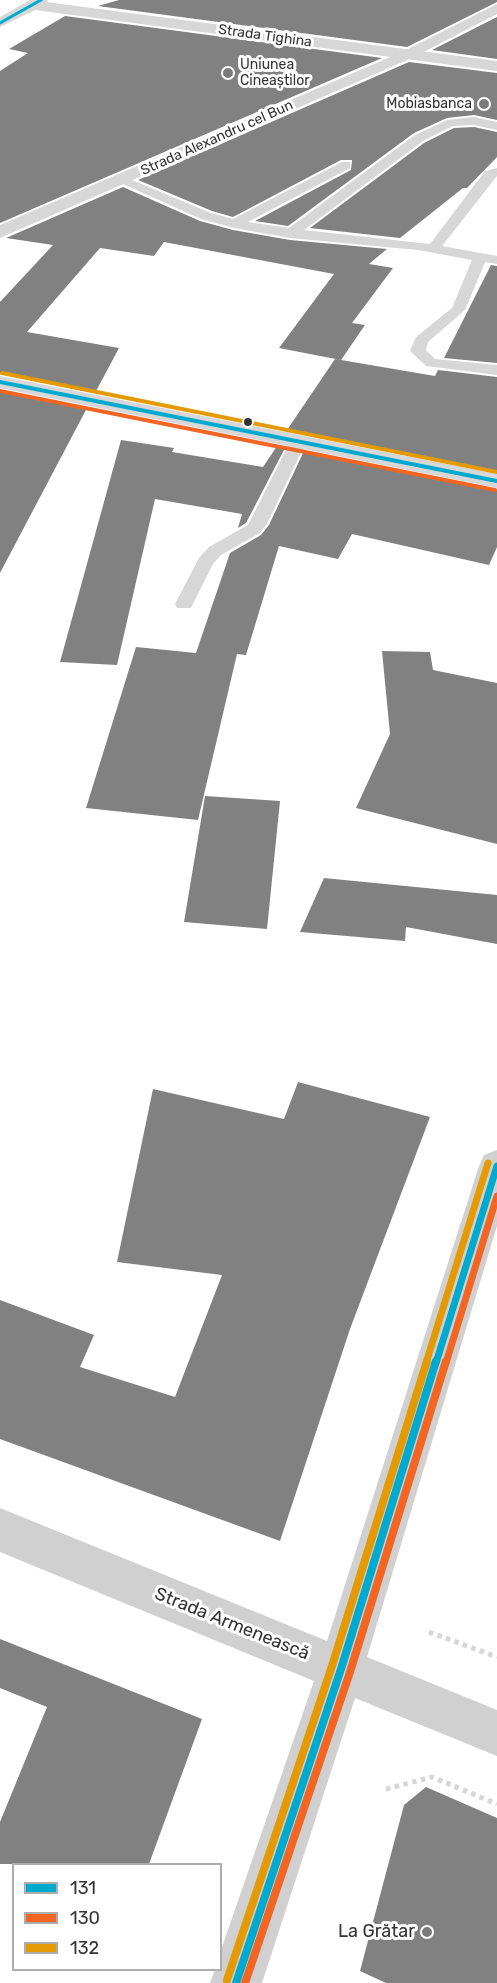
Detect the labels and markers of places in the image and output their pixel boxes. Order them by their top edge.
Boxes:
place label: Uniunea Cineaștilor [240,57,310,90]
marker: Uniunea Cineaștilor [221,66,235,80]
place label: Mobiasbanca [386,96,472,112]
marker: Mobiasbanca [477,97,491,111]
unlabelled marker [242,416,254,428]
place label: La Grătar [338,1921,415,1943]
marker: La Grătar [420,1925,434,1939]

